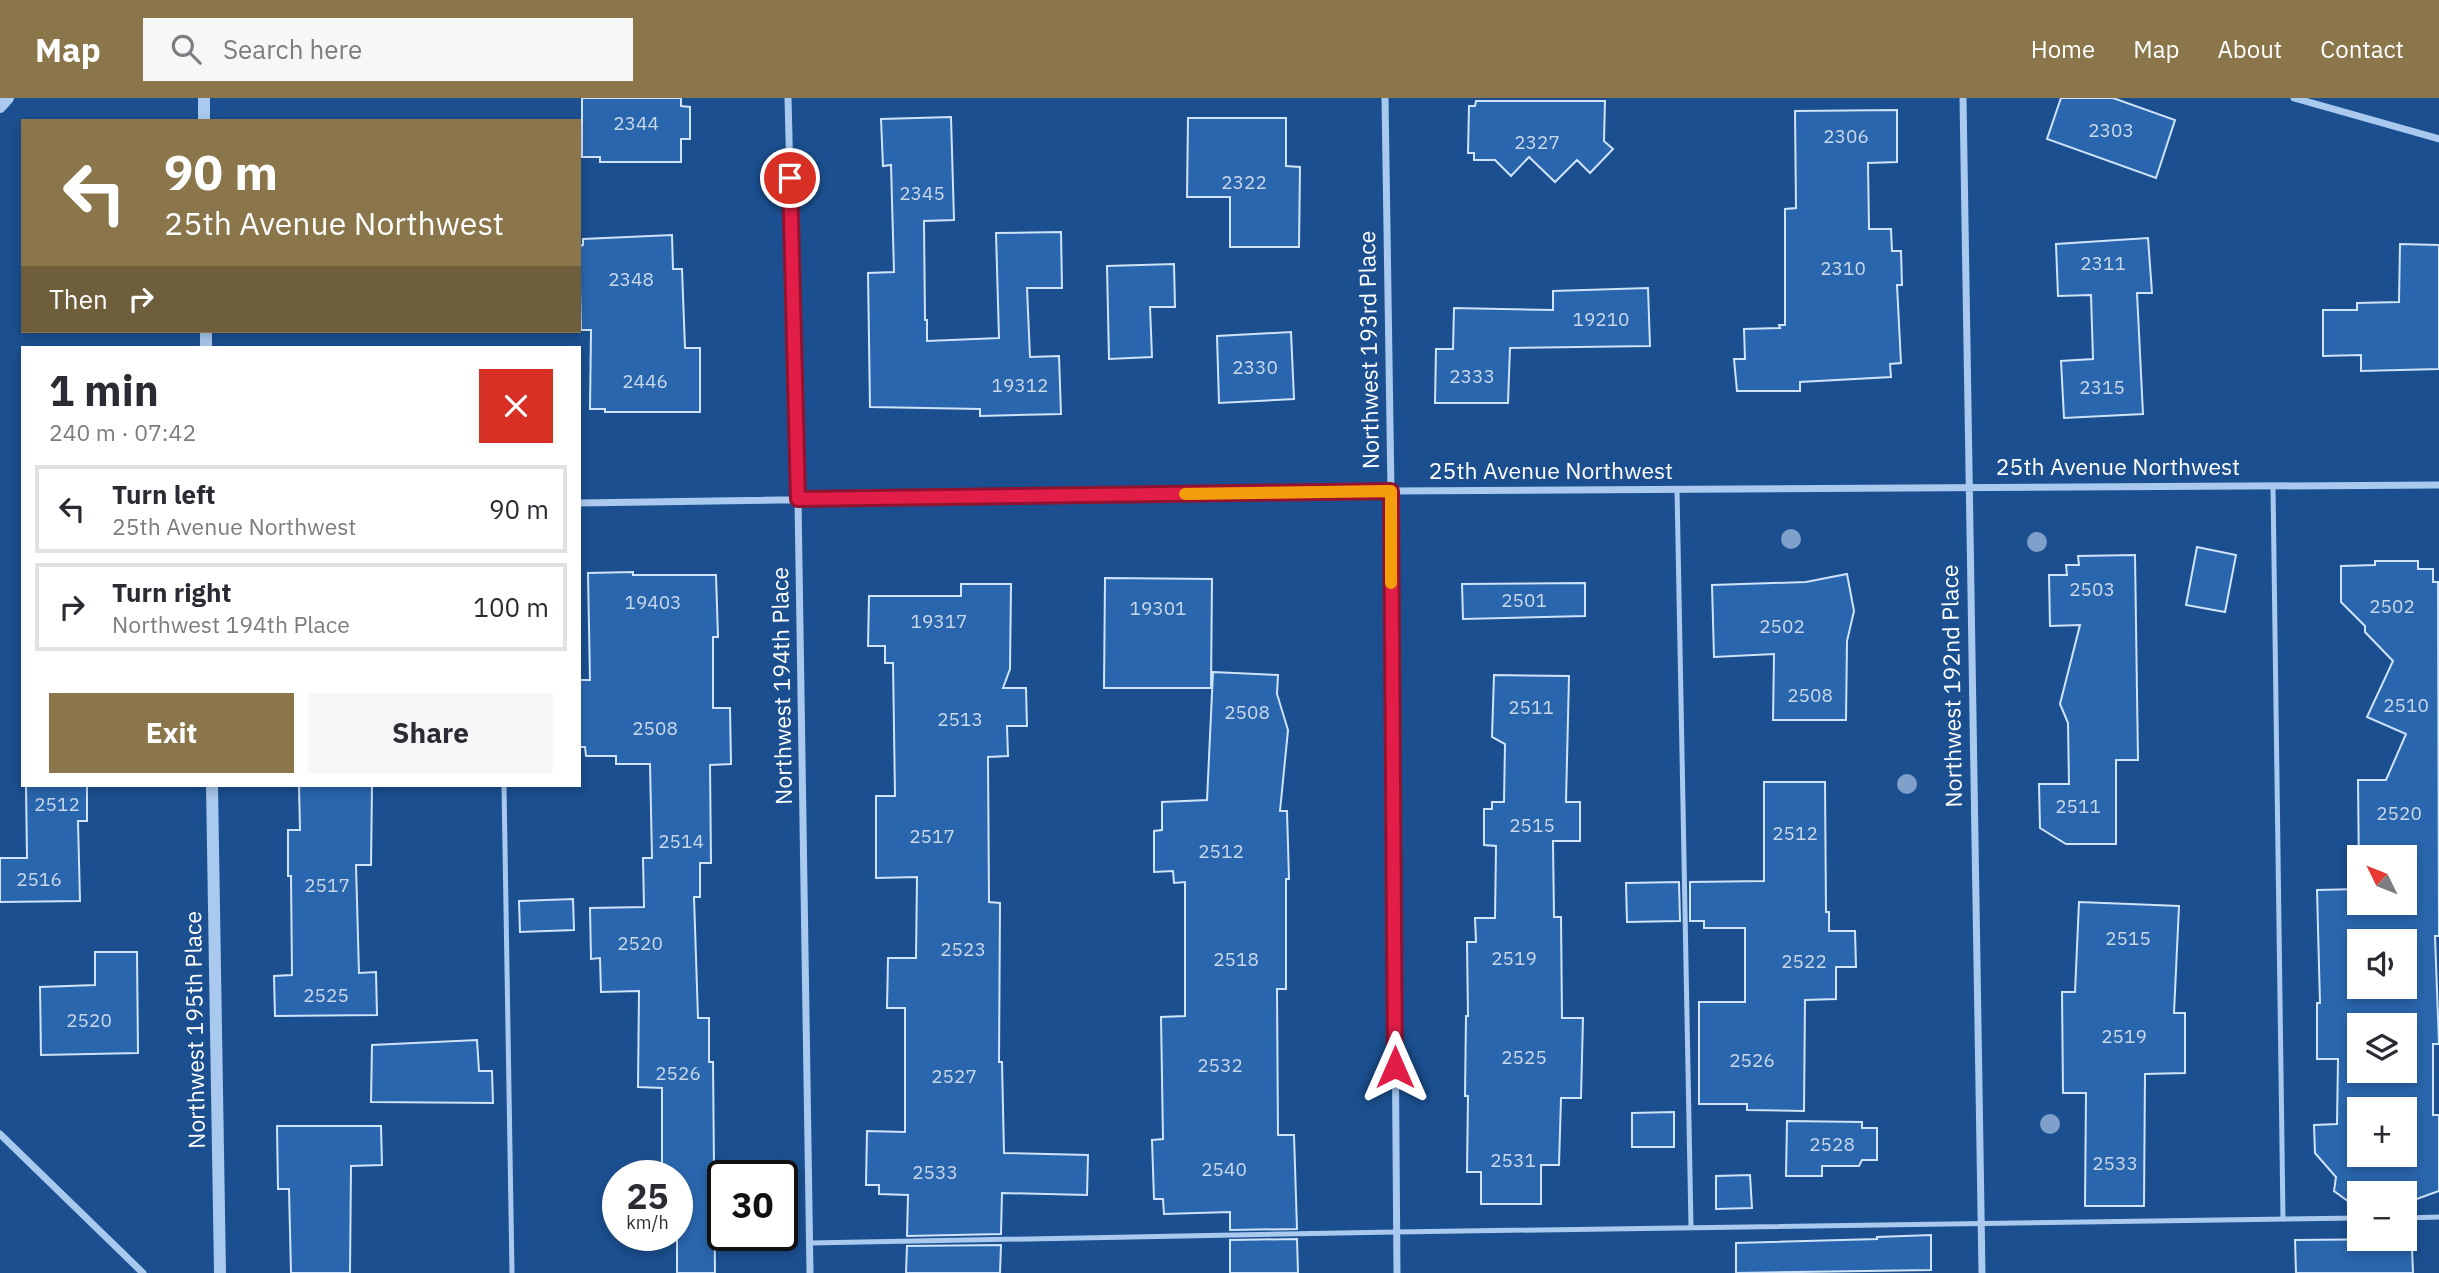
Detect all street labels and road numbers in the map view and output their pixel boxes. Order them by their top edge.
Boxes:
street label: Northwest 193rd Place [1351,231,1385,469]
street label: 25th Avenue Northwest [1996,451,2240,481]
street label: 25th Avenue Northwest [1429,455,1673,485]
street label: Northwest 192nd Place [1934,564,1968,808]
street label: Northwest 194th Place [764,567,798,805]
street label: Northwest 195th Place [177,911,211,1149]

